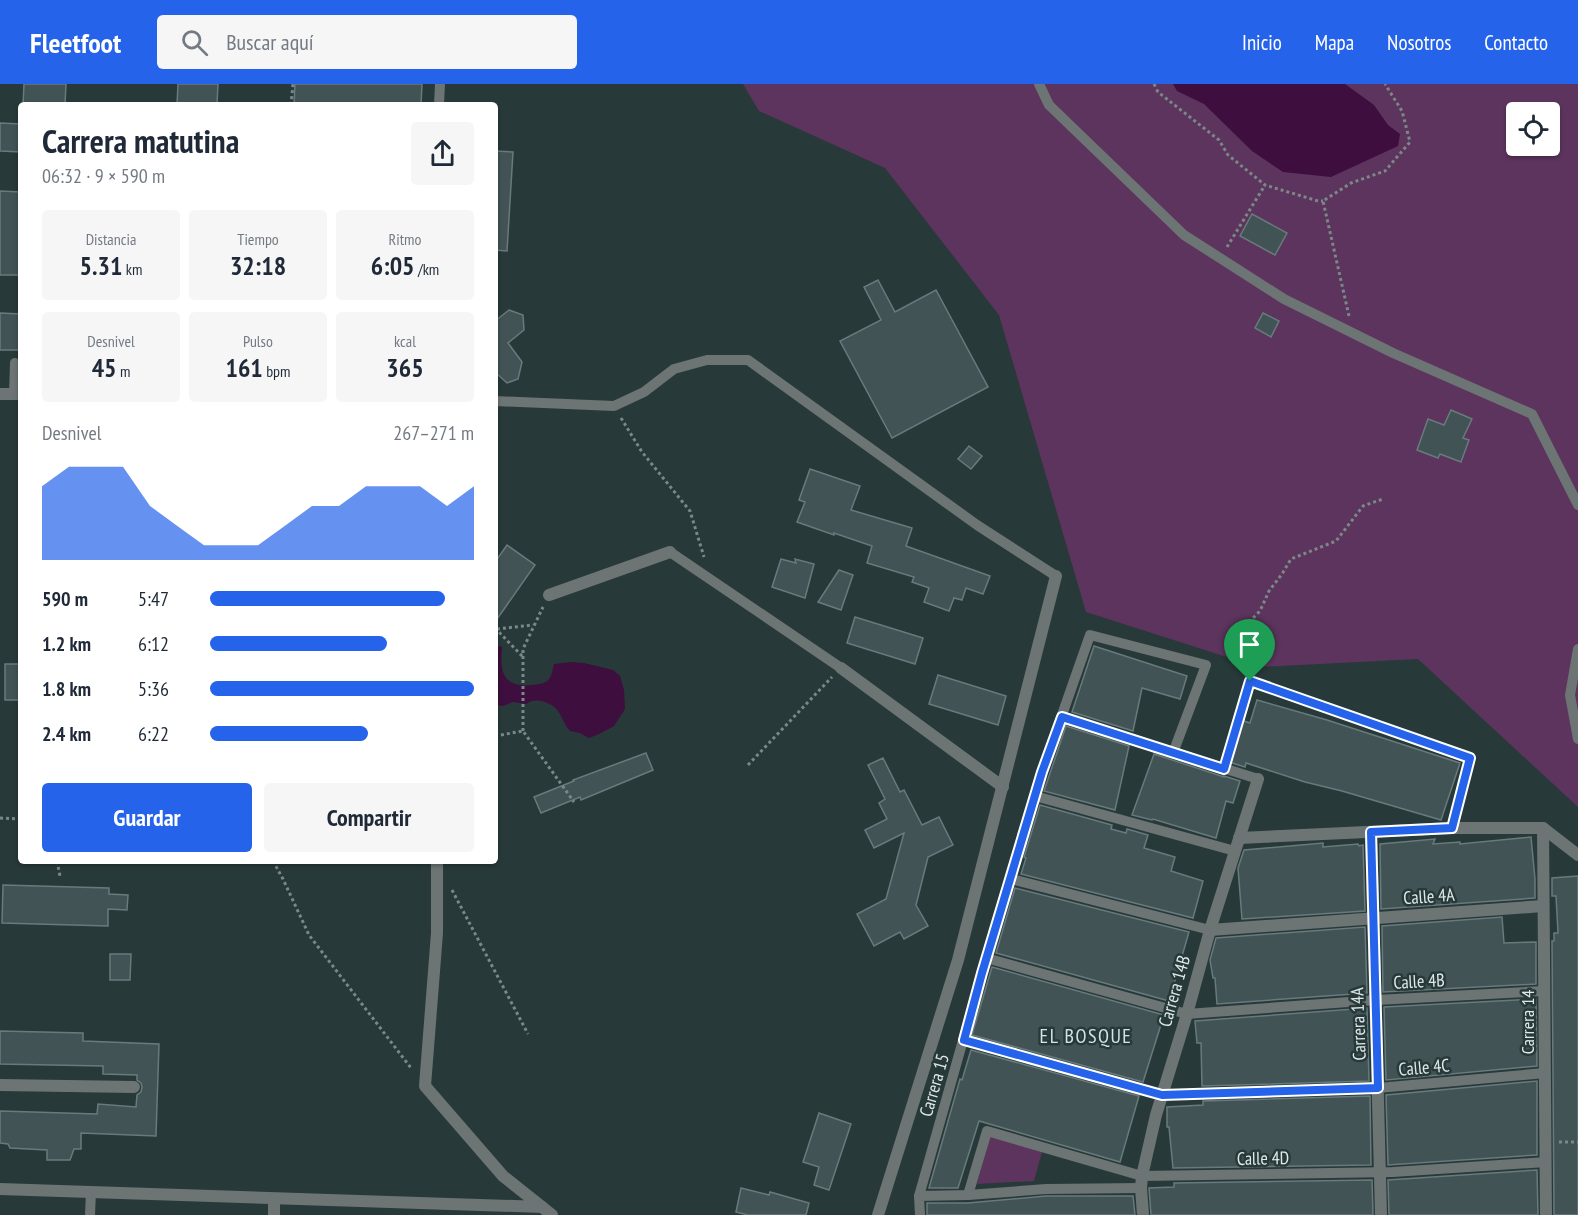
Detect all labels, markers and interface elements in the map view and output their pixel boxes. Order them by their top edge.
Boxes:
search box [157,15,577,69]
text: Fleetfoot [30,24,121,61]
icon: search [178,26,211,59]
text: Buscar aquí [226,28,314,56]
text: Inicio [1242,29,1282,56]
text: Mapa [1315,29,1354,56]
text: Nosotros [1387,29,1451,56]
text: Contacto [1484,29,1548,56]
map controls [1506,102,1560,156]
button: locate [1506,102,1560,156]
text: Carrera matutina [42,119,239,162]
button: share [411,122,474,185]
text: 06:32 · 9 × 590 m [42,163,165,189]
text: Distancia [86,229,136,249]
text: Tiempo [237,229,279,249]
text: Ritmo [389,229,421,249]
text: 5.31 [80,249,122,282]
text: 32:18 [230,249,286,282]
text: 6:05 [371,249,415,282]
text: km [122,259,142,279]
text: /km [415,259,439,279]
text: Desnivel [87,331,135,351]
text: Pulso [243,331,273,351]
text: kcal [394,331,416,351]
text: 45 [92,351,117,384]
text: 161 [225,351,263,384]
text: 365 [386,351,424,384]
text: m [117,361,130,381]
text: bpm [263,361,291,381]
text: Desnivel [42,420,101,446]
text: 267–271 m [393,420,474,446]
text: 590 m [42,586,88,612]
text: 5:47 [138,586,169,612]
pin [1224,619,1275,681]
icon: arrive [1233,628,1266,661]
text: 1.2 km [42,631,91,657]
text: 6:12 [138,631,169,657]
text: 1.8 km [42,676,91,702]
text: 5:36 [138,676,169,702]
text: 2.4 km [42,721,91,747]
text: 6:22 [138,721,169,747]
button: Guardar [42,783,252,852]
button: Compartir [264,783,474,852]
street label: Calle 4A [1403,883,1456,909]
street label: Carrera 14B [1153,953,1195,1029]
street label: Calle 4B [1393,968,1445,994]
street label: Carrera 14A [1345,987,1371,1061]
street label: Carrera 14 [1516,990,1539,1054]
district label: EL BOSQUE [1040,1023,1132,1049]
street label: Carrera 15 [914,1051,954,1119]
street label: Calle 4C [1397,1053,1451,1081]
street label: Calle 4D [1237,1146,1289,1170]

